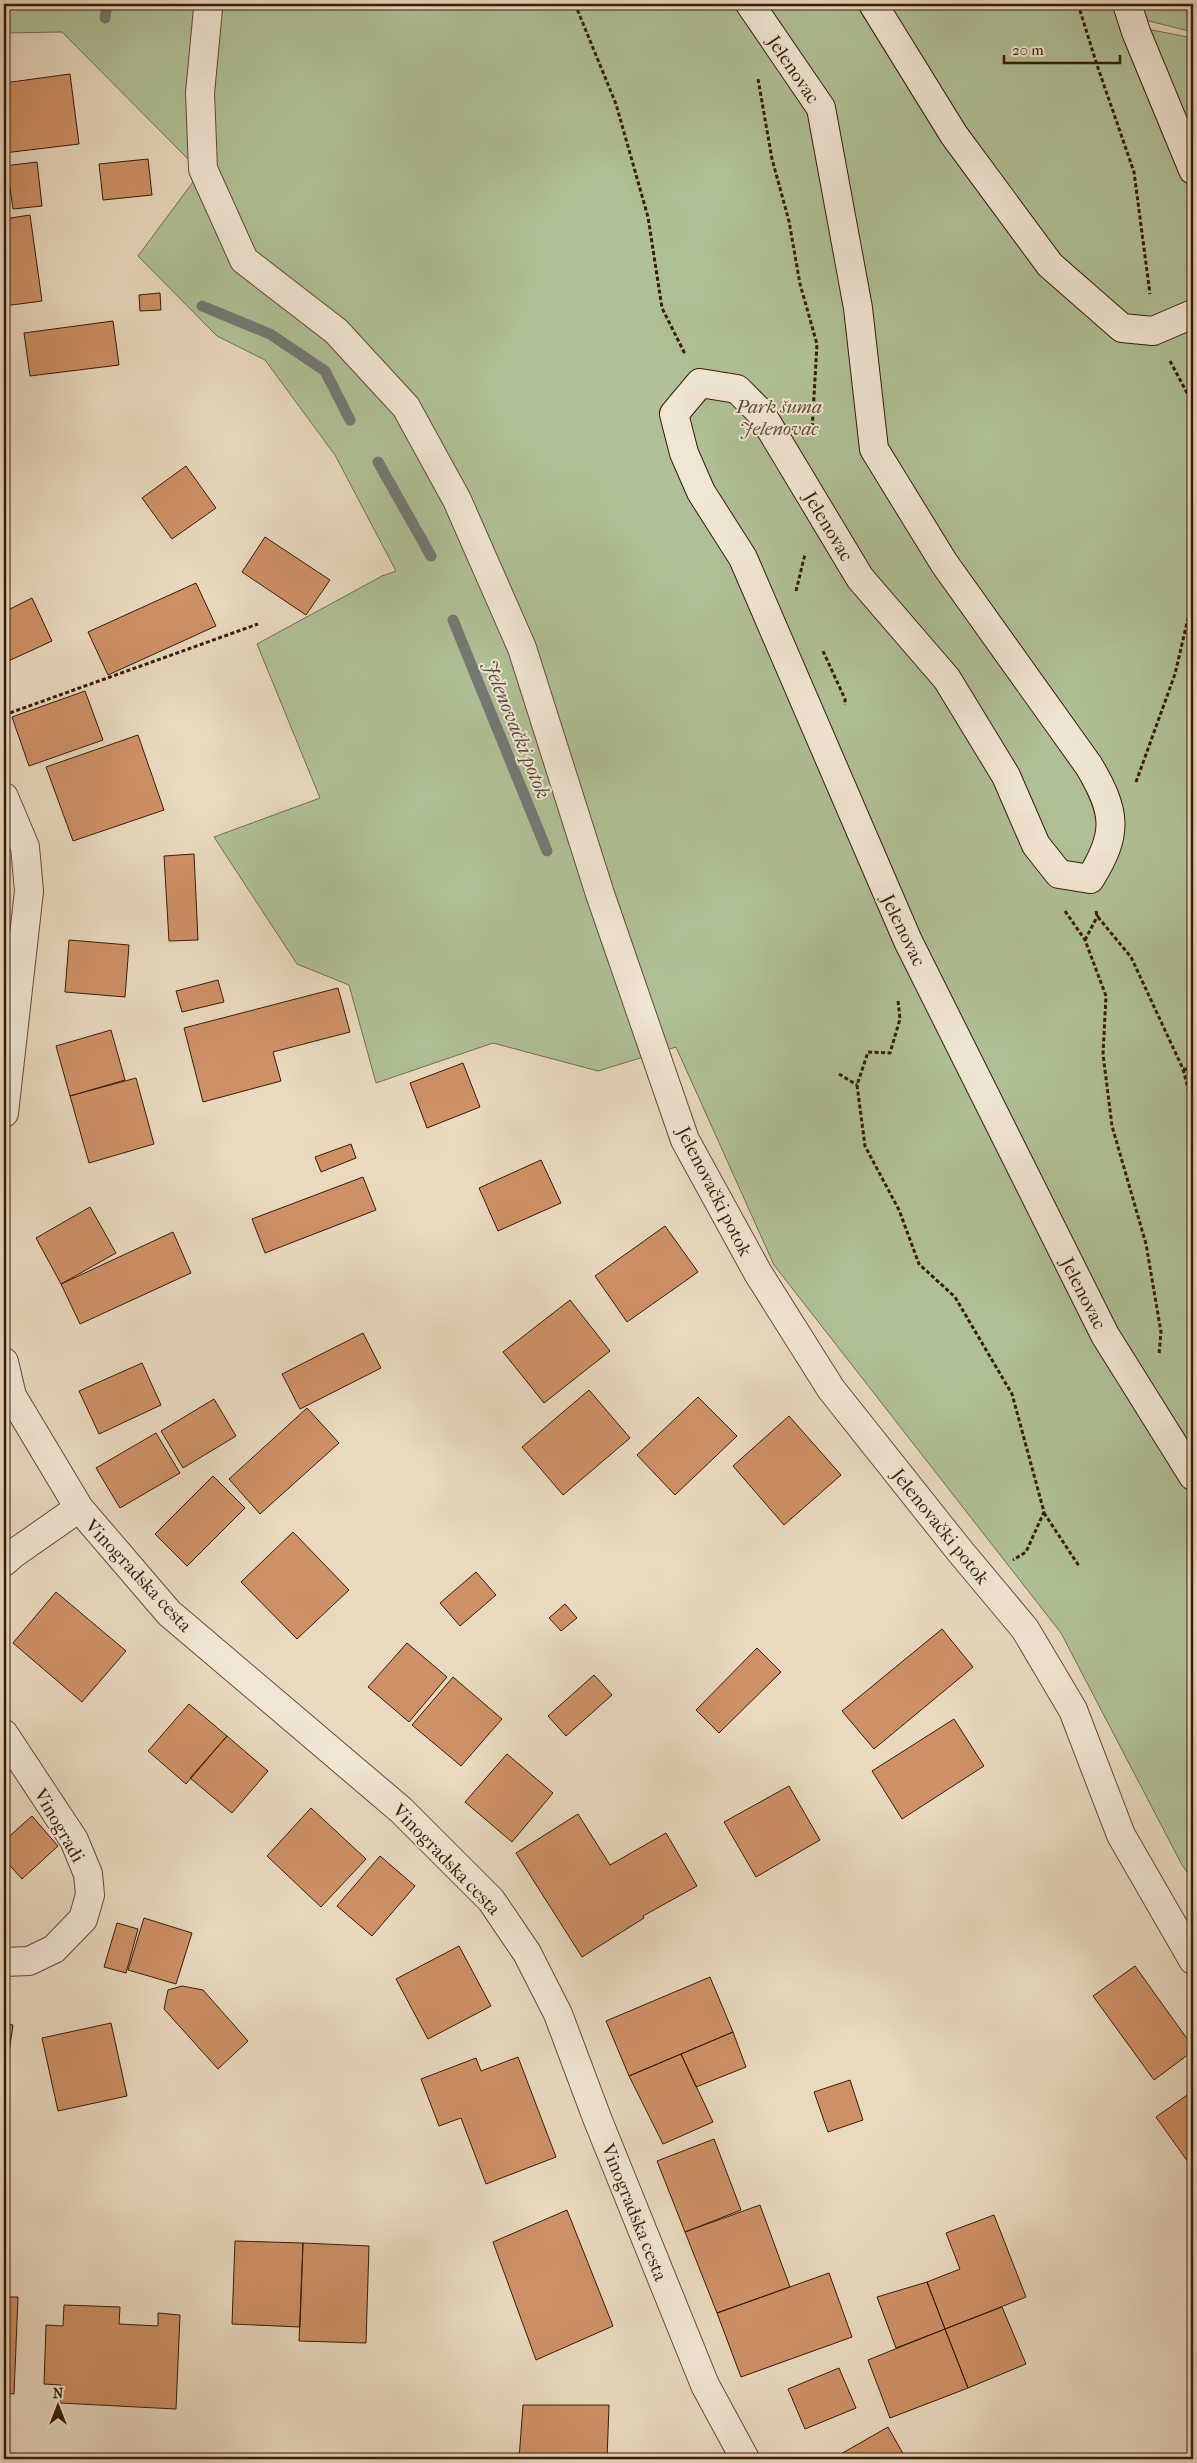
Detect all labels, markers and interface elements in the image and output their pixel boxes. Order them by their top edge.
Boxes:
street label: Jelenovac [761,30,824,108]
scale bar [1004,32,1121,64]
text: 20 m [1012,41,1044,59]
park label: Park šuma Jelenovac [735,396,822,440]
street label: Jelenovac [798,486,857,565]
water label: Jelenovački potok [478,656,555,802]
street label: Jelenovac [875,889,930,970]
street label: Jelenovački potok [671,1121,756,1260]
street label: Jelenovac [1055,1252,1110,1333]
street label: Jelenovački potok [886,1463,994,1589]
street label: Vinogradska cesta [80,1514,196,1637]
street label: Vinogradi [29,1784,89,1867]
street label: Vinogradska cesta [387,1799,505,1920]
street label: Vinogradska cesta [596,2140,672,2284]
north arrow [32,2380,82,2430]
text: N [53,2385,64,2402]

